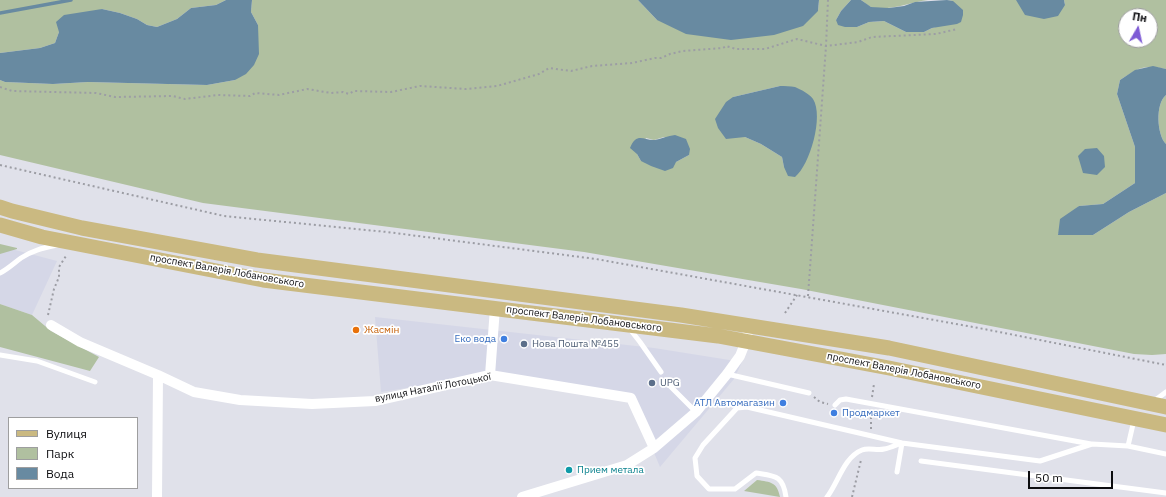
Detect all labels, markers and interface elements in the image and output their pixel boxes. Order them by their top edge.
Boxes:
north arrow [1118,8,1158,48]
text: Пн [1131,9,1148,25]
street label: проспект Валерія Лобановського [149,251,305,291]
street label: проспект Валерія Лобановського [506,304,662,334]
place label: Жасмін [364,324,399,336]
marker: Жасмін [351,325,361,335]
place label: Еко вода [454,333,496,345]
marker: Еко вода [499,334,509,344]
place label: Нова Пошта №455 [532,338,619,350]
marker: Нова Пошта №455 [519,339,529,349]
street label: проспект Валерія Лобановського [826,350,982,392]
street label: вулиця Наталії Лотоцької [374,371,492,405]
place label: UPG [660,377,680,389]
marker: UPG [647,378,657,388]
place label: АТЛ Автомагазин [694,397,775,409]
marker: АТЛ Автомагазин [778,398,788,408]
place label: Продмаркет [842,407,900,419]
marker: Продмаркет [829,408,839,418]
legend [8,417,138,489]
text: Вулиця [46,426,87,441]
text: Парк [46,446,74,461]
scale bar [1030,463,1115,489]
place label: Прием метала [577,464,644,476]
marker: Прием метала [564,465,574,475]
text: Вода [46,466,74,481]
text: 50 m [1035,470,1063,485]

